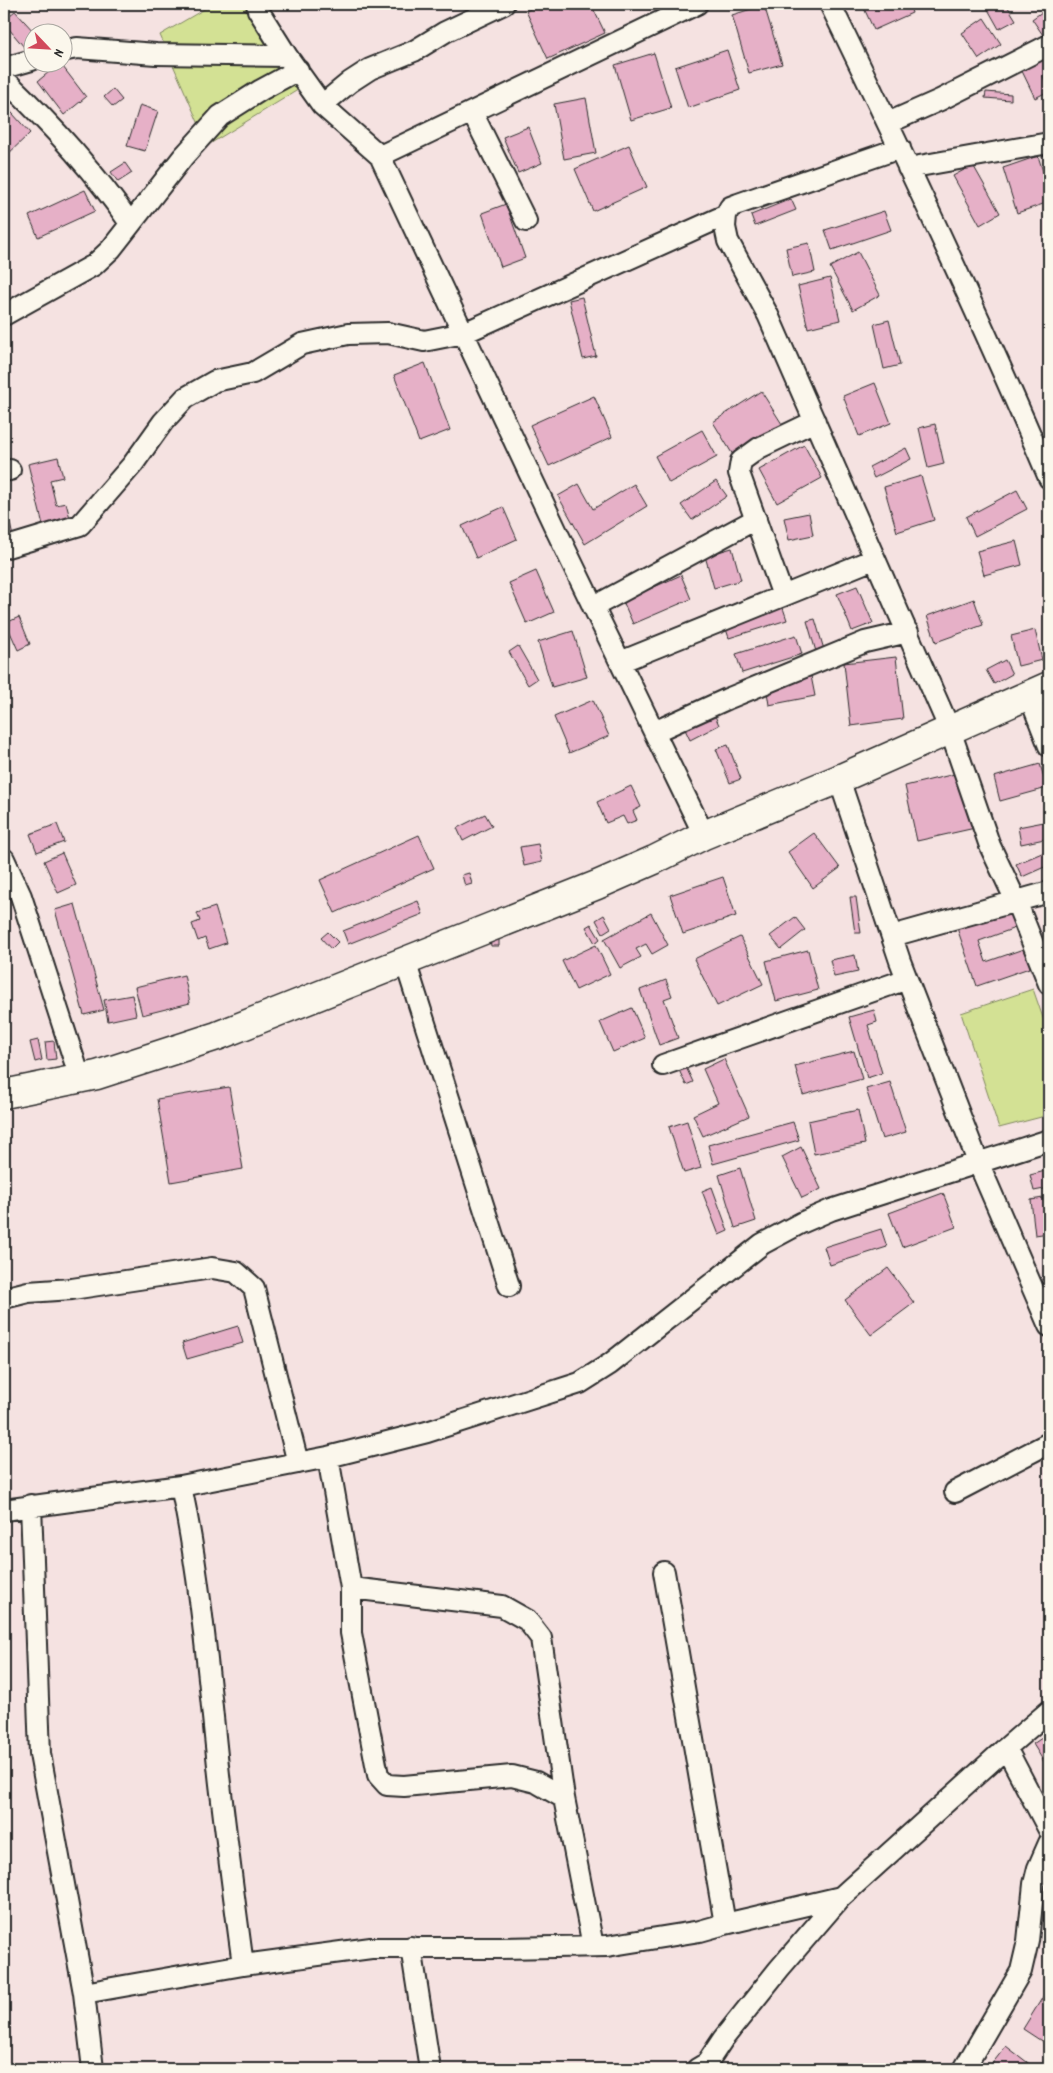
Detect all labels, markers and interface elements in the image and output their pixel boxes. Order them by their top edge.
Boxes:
north arrow [22,22,72,72]
text: N [47,45,68,60]

